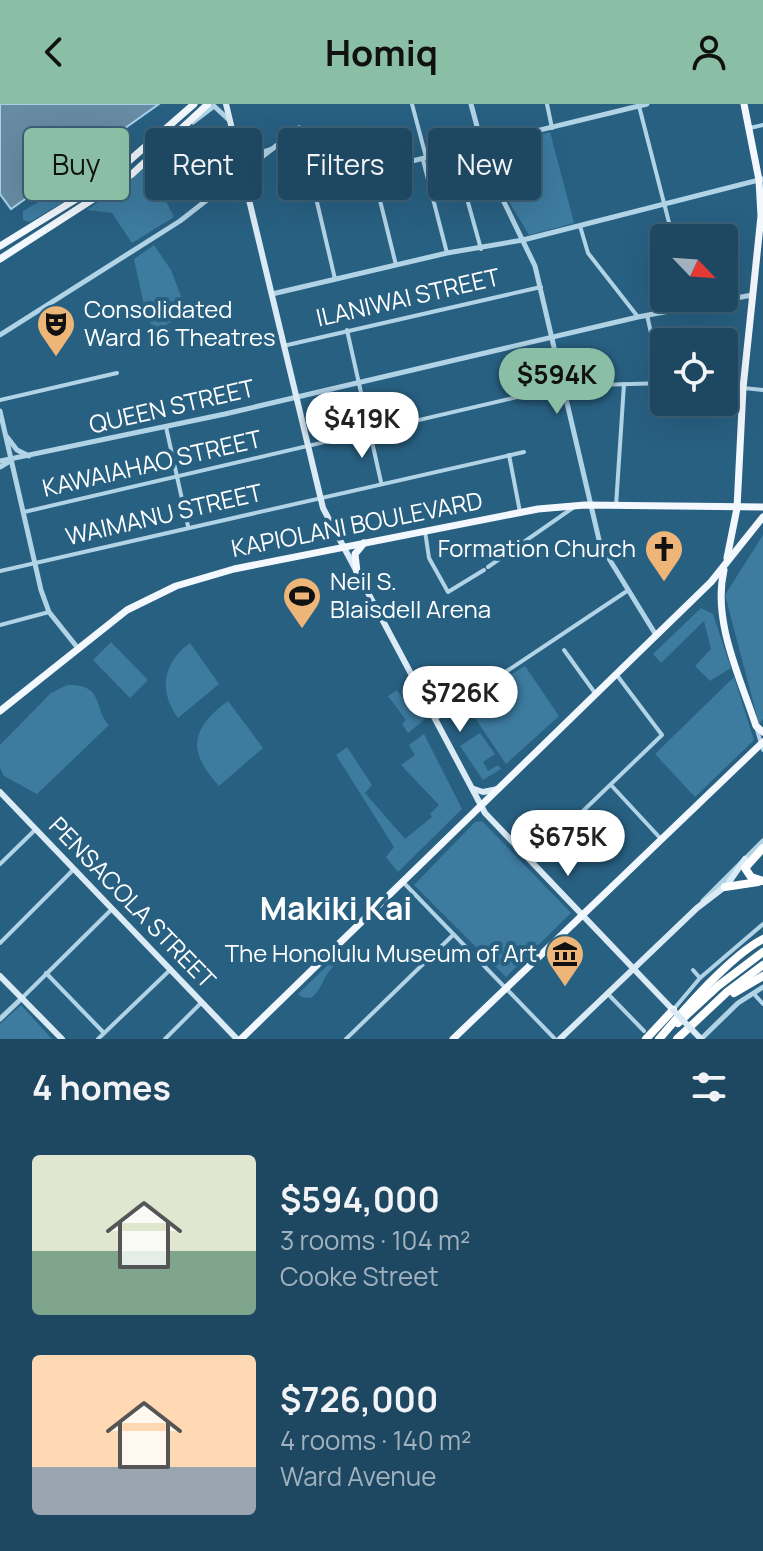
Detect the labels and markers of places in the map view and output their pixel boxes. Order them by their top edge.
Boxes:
place label: Consolidated Ward 16 Theatres [84,292,276,353]
theatre icon: Consolidated Ward 16 Theatres [35,303,77,358]
pin: $594K [501,348,613,416]
pin: $419K [306,392,418,460]
church icon: Formation Church [643,528,685,583]
place label: Formation Church [438,531,636,564]
place label: Neil S. Blaisdell Arena [330,564,491,625]
sports icon: Neil S. Blaisdell Arena [281,575,323,630]
pin: $726K [404,666,516,734]
pin: $675K [512,810,624,878]
museum icon: The Honolulu Museum of Art [544,933,586,988]
place label: The Honolulu Museum of Art [225,936,537,969]

